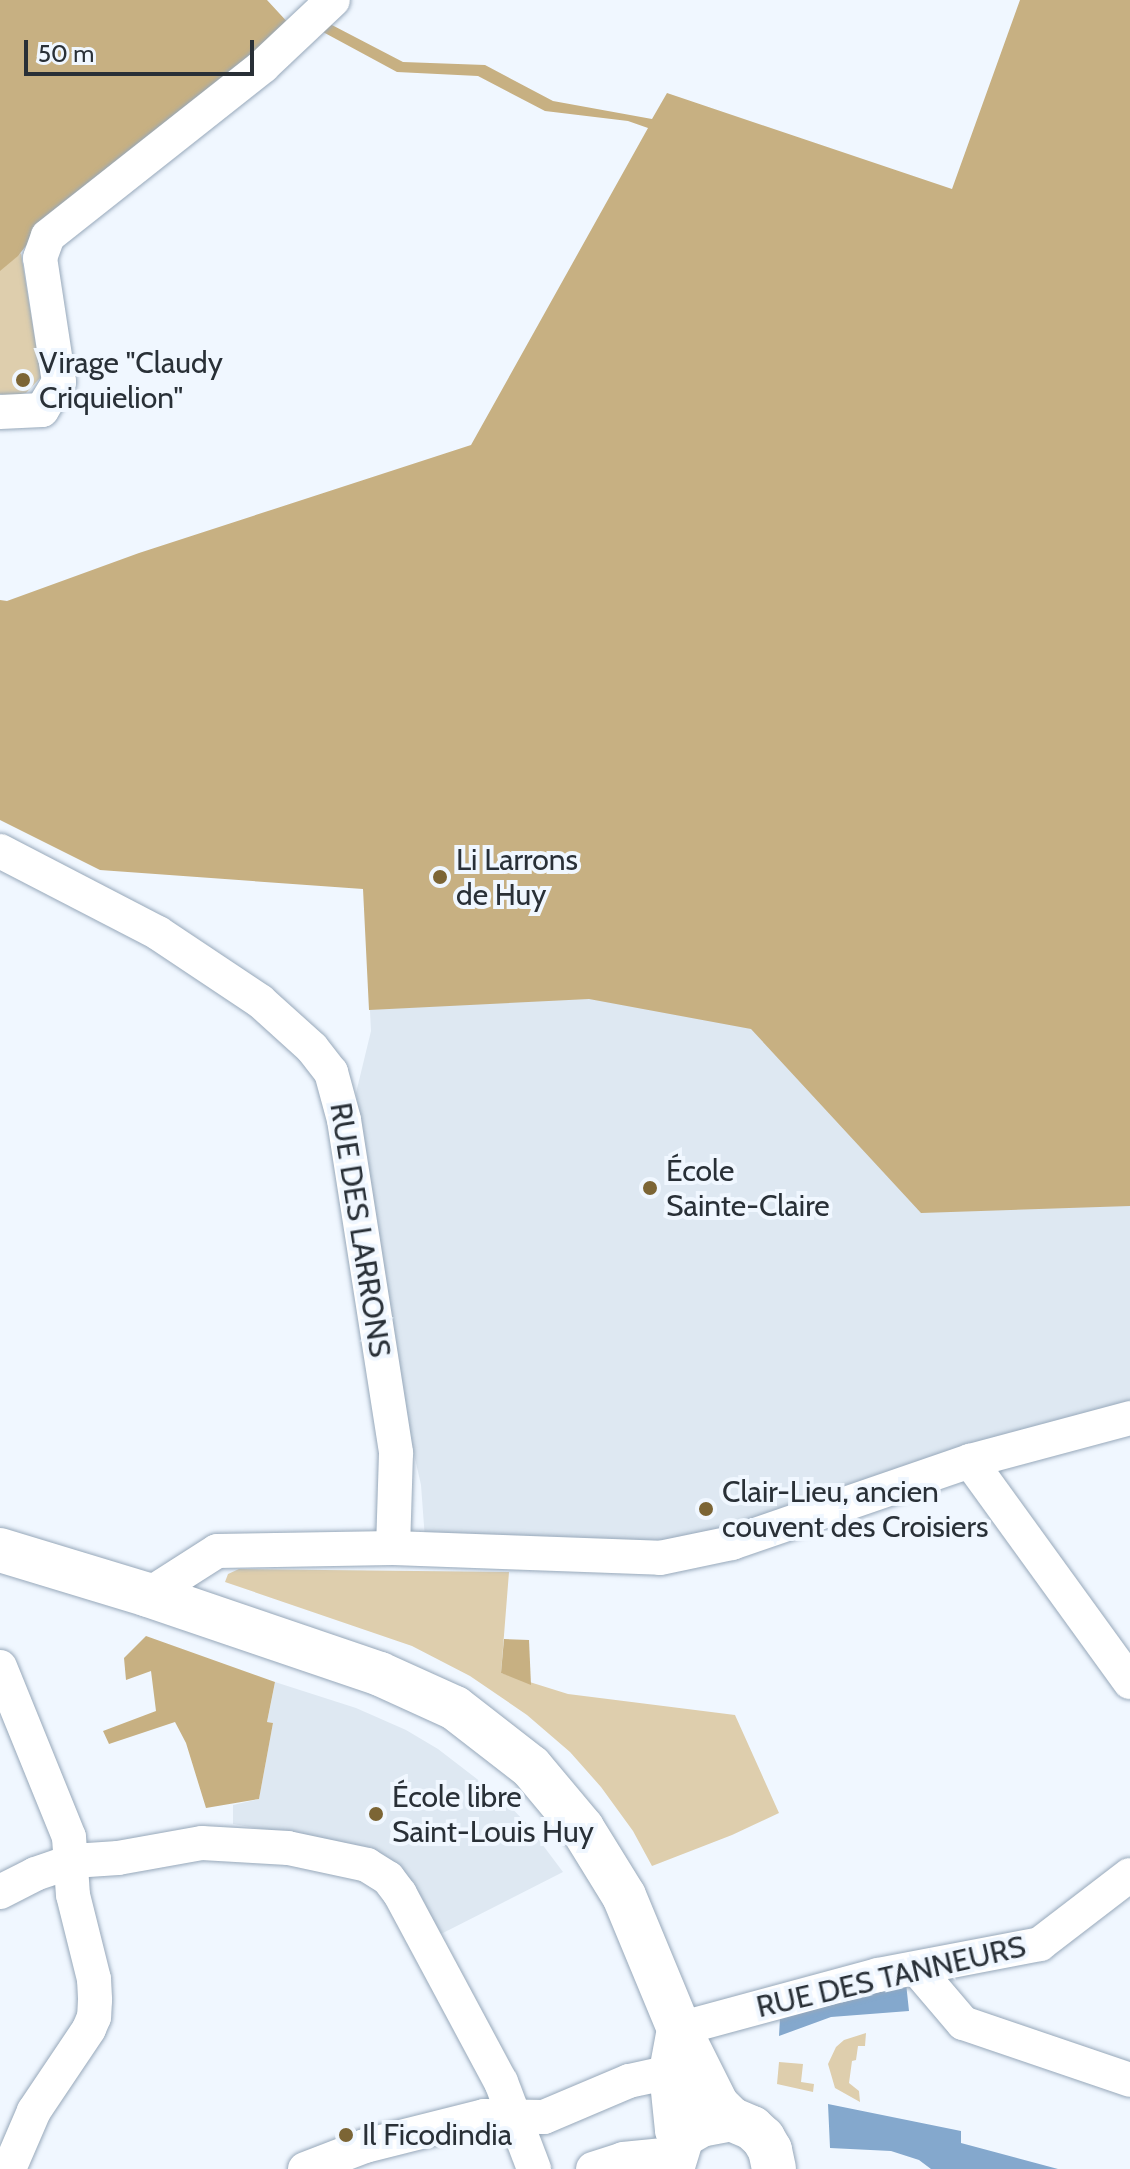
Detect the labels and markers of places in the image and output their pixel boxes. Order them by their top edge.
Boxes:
place label: Virage "Claudy Criquielion" [39,345,223,416]
marker: Virage "Claudy Criquielion" [14,371,32,389]
place label: Li Larrons de Huy [456,842,578,912]
marker: Li Larrons de Huy [431,868,449,886]
place label: École Sainte-Claire [666,1153,830,1224]
marker: École Sainte-Claire [641,1179,659,1197]
place label: Clair-Lieu, ancien couvent des Croisiers [722,1474,988,1544]
marker: Clair-Lieu, ancien couvent des Croisiers [697,1500,715,1518]
place label: École libre Saint-Louis Huy [392,1779,594,1850]
marker: École libre Saint-Louis Huy [367,1805,385,1823]
place label: Il Ficodindia [362,2117,512,2153]
marker: Il Ficodindia [337,2126,355,2144]

